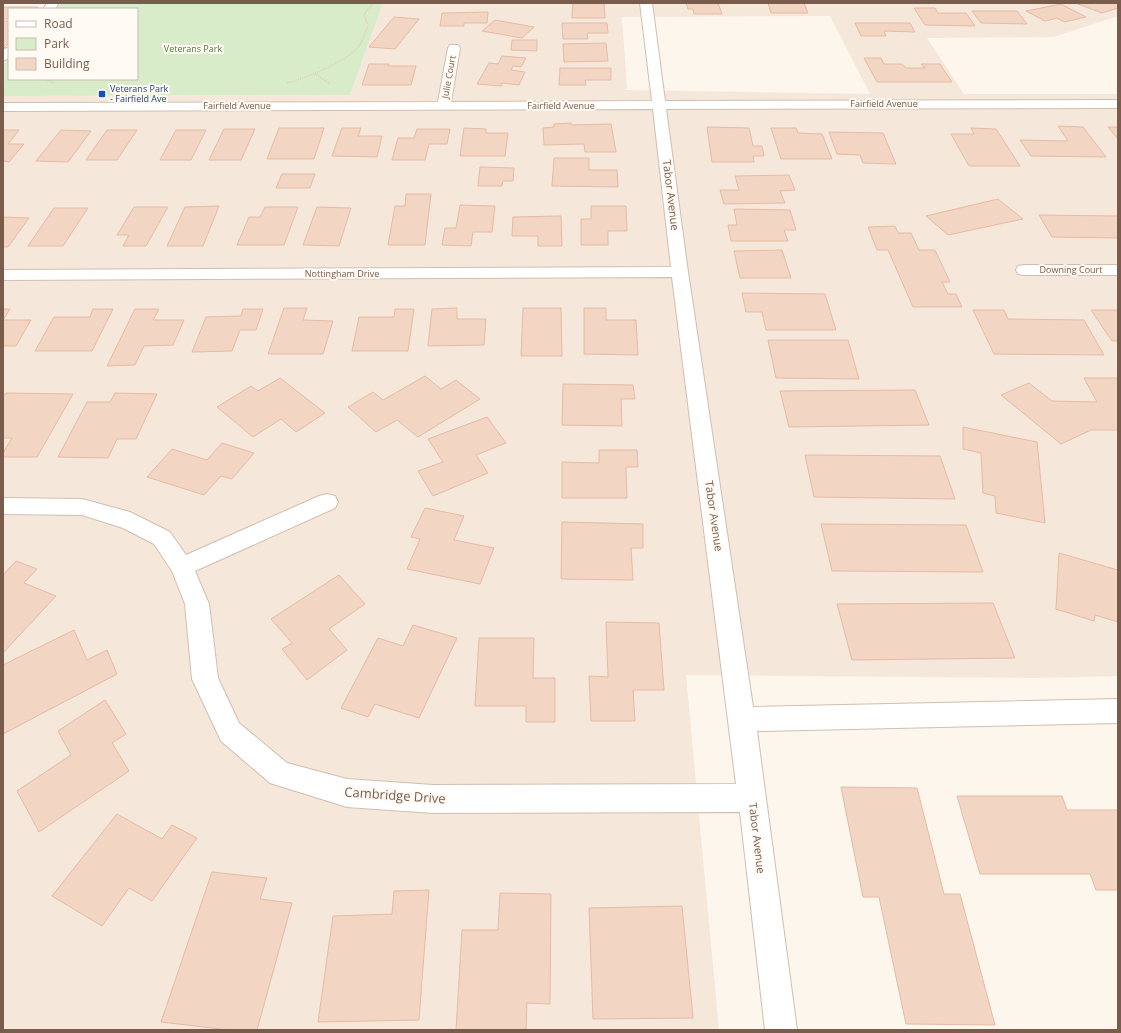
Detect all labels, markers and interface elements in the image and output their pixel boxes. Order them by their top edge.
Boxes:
legend [8,8,138,80]
text: Road [44,15,73,32]
text: Park [44,35,70,52]
park label: Veterans Park [164,42,222,55]
street label: Julie Court [438,54,459,100]
text: Building [44,55,90,72]
place label: Veterans Park - Fairfield Ave [110,82,169,105]
marker: Veterans Park - Fairfield Ave [97,89,107,99]
street label: Fairfield Avenue [850,97,918,110]
street label: Fairfield Avenue [203,99,271,112]
street label: Fairfield Avenue [527,99,595,112]
street label: Tabor Avenue [660,159,683,231]
street label: Downing Court [1040,263,1102,276]
street label: Nottingham Drive [305,267,379,280]
street label: Tabor Avenue [702,480,727,552]
street label: Cambridge Drive [344,782,446,808]
street label: Tabor Avenue [746,802,769,874]

